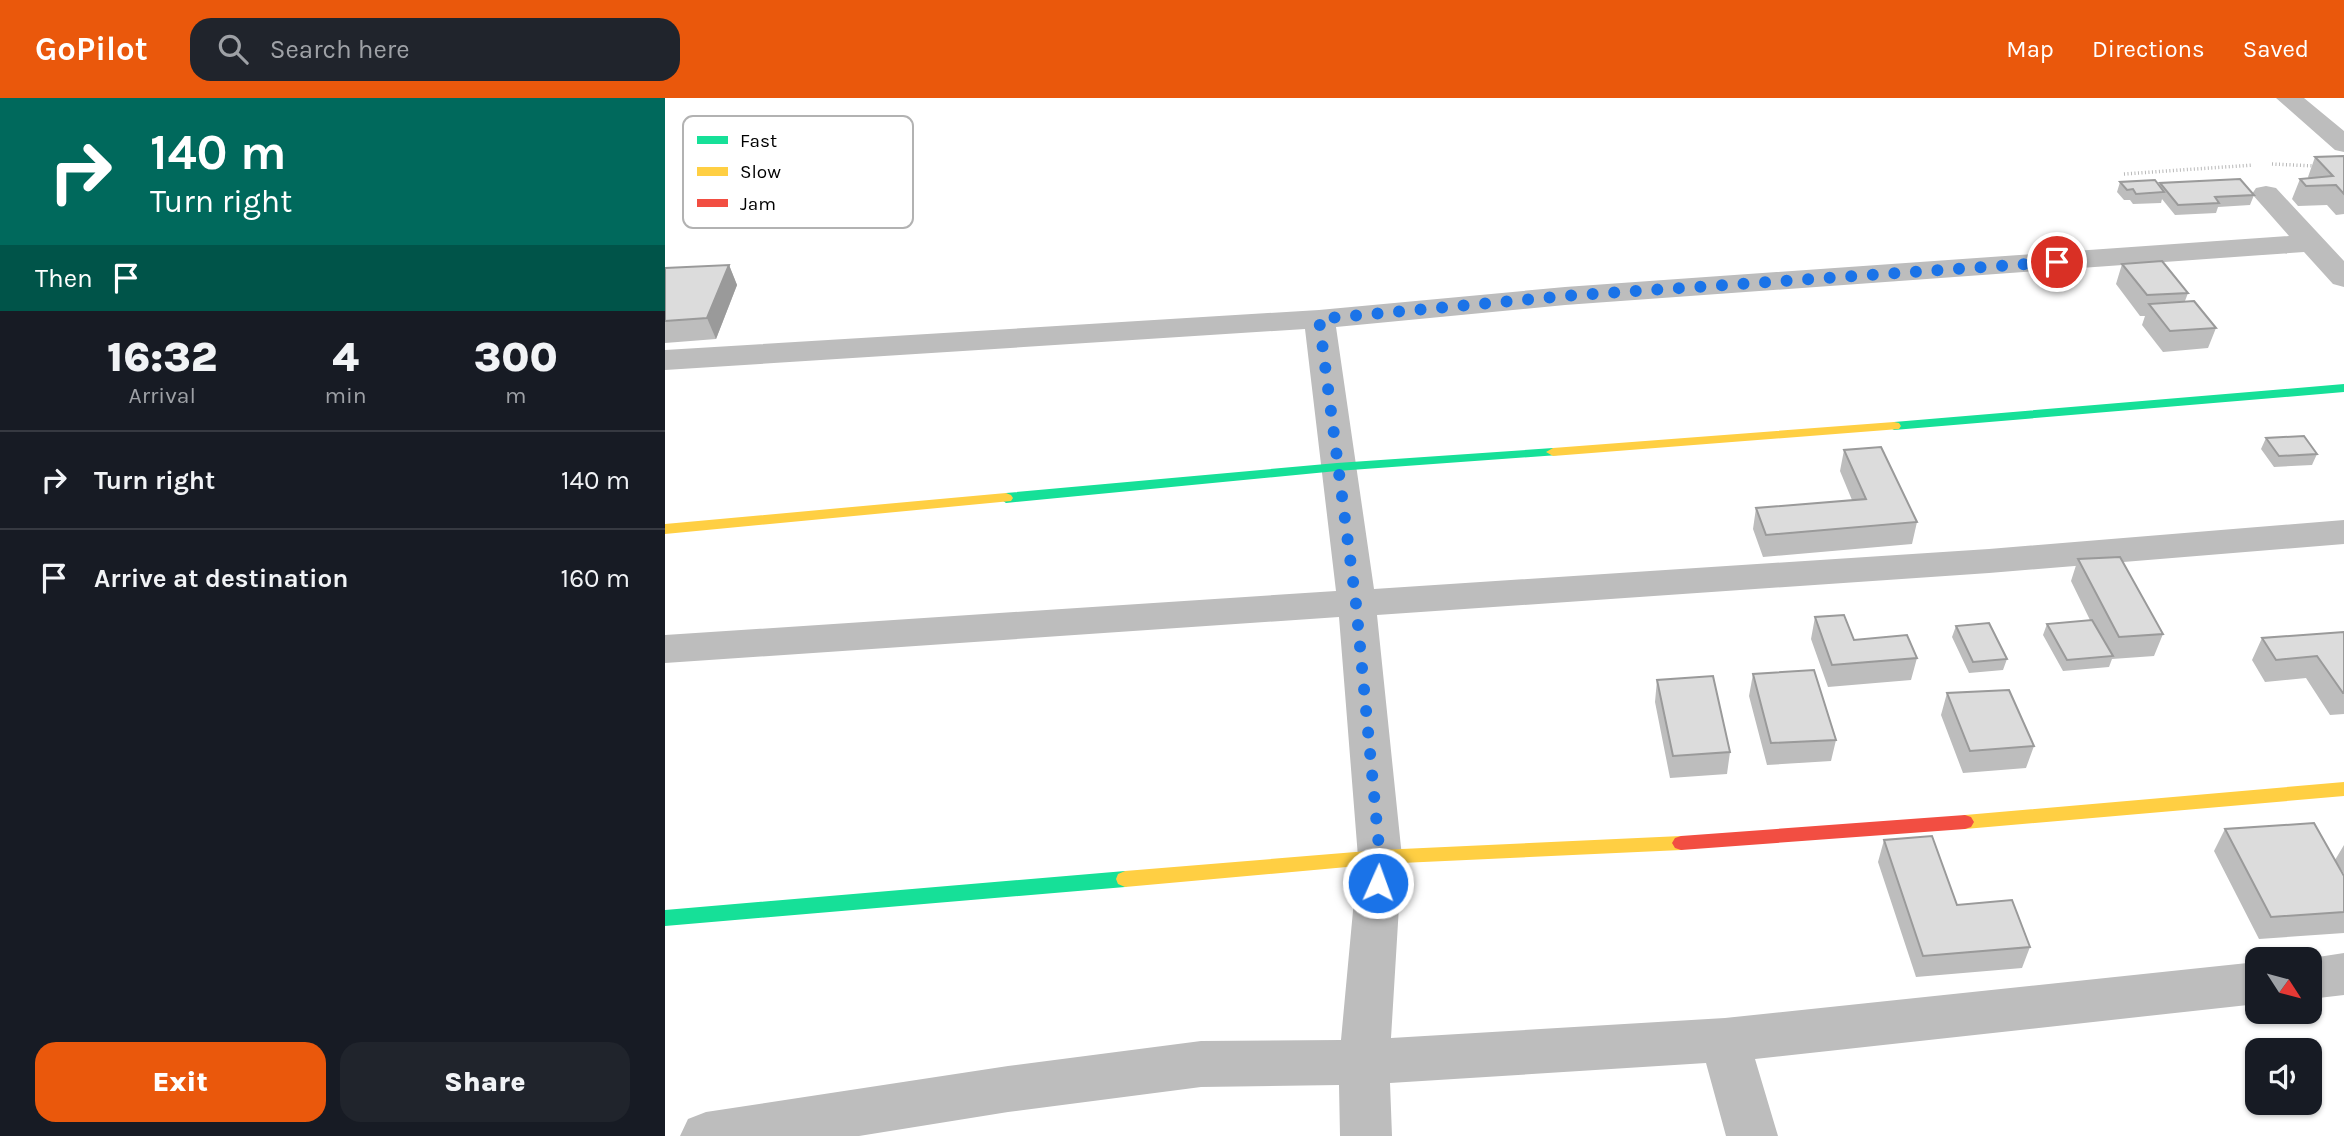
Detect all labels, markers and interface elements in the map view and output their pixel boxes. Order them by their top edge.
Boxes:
search box [190,18,680,81]
text: GoPilot [35,30,148,68]
icon: search [214,30,252,68]
text: Search here [270,34,410,65]
text: Map [2006,35,2054,63]
text: Directions [2092,35,2205,63]
text: Saved [2243,35,2309,63]
legend [683,116,913,228]
text: 140 m [150,124,287,181]
icon: right [35,126,126,217]
text: Fast [740,130,777,152]
text: Slow [740,161,781,183]
text: Turn right [150,183,292,220]
text: Jam [740,193,776,215]
pin [2027,232,2087,292]
icon: arrive [2038,243,2076,281]
icon: arrive [107,259,145,297]
text: Then [35,263,93,294]
text: 16:32 [107,332,217,382]
text: 4 [332,332,359,382]
text: 300 [474,332,558,382]
text: Arrival [129,382,196,409]
text: min [324,382,367,409]
text: m [505,382,527,409]
icon: right [35,461,73,499]
text: Turn right [94,465,215,496]
text: 140 m [561,465,630,496]
icon: arrive [35,559,73,597]
text: Arrive at destination [94,563,348,594]
text: 160 m [561,563,630,594]
position arrow [1341,846,1415,920]
north arrow [2245,947,2322,1024]
map controls [2245,947,2322,1115]
button: sound [2245,1038,2322,1115]
button: Exit [35,1042,326,1122]
button: Share [340,1042,630,1122]

